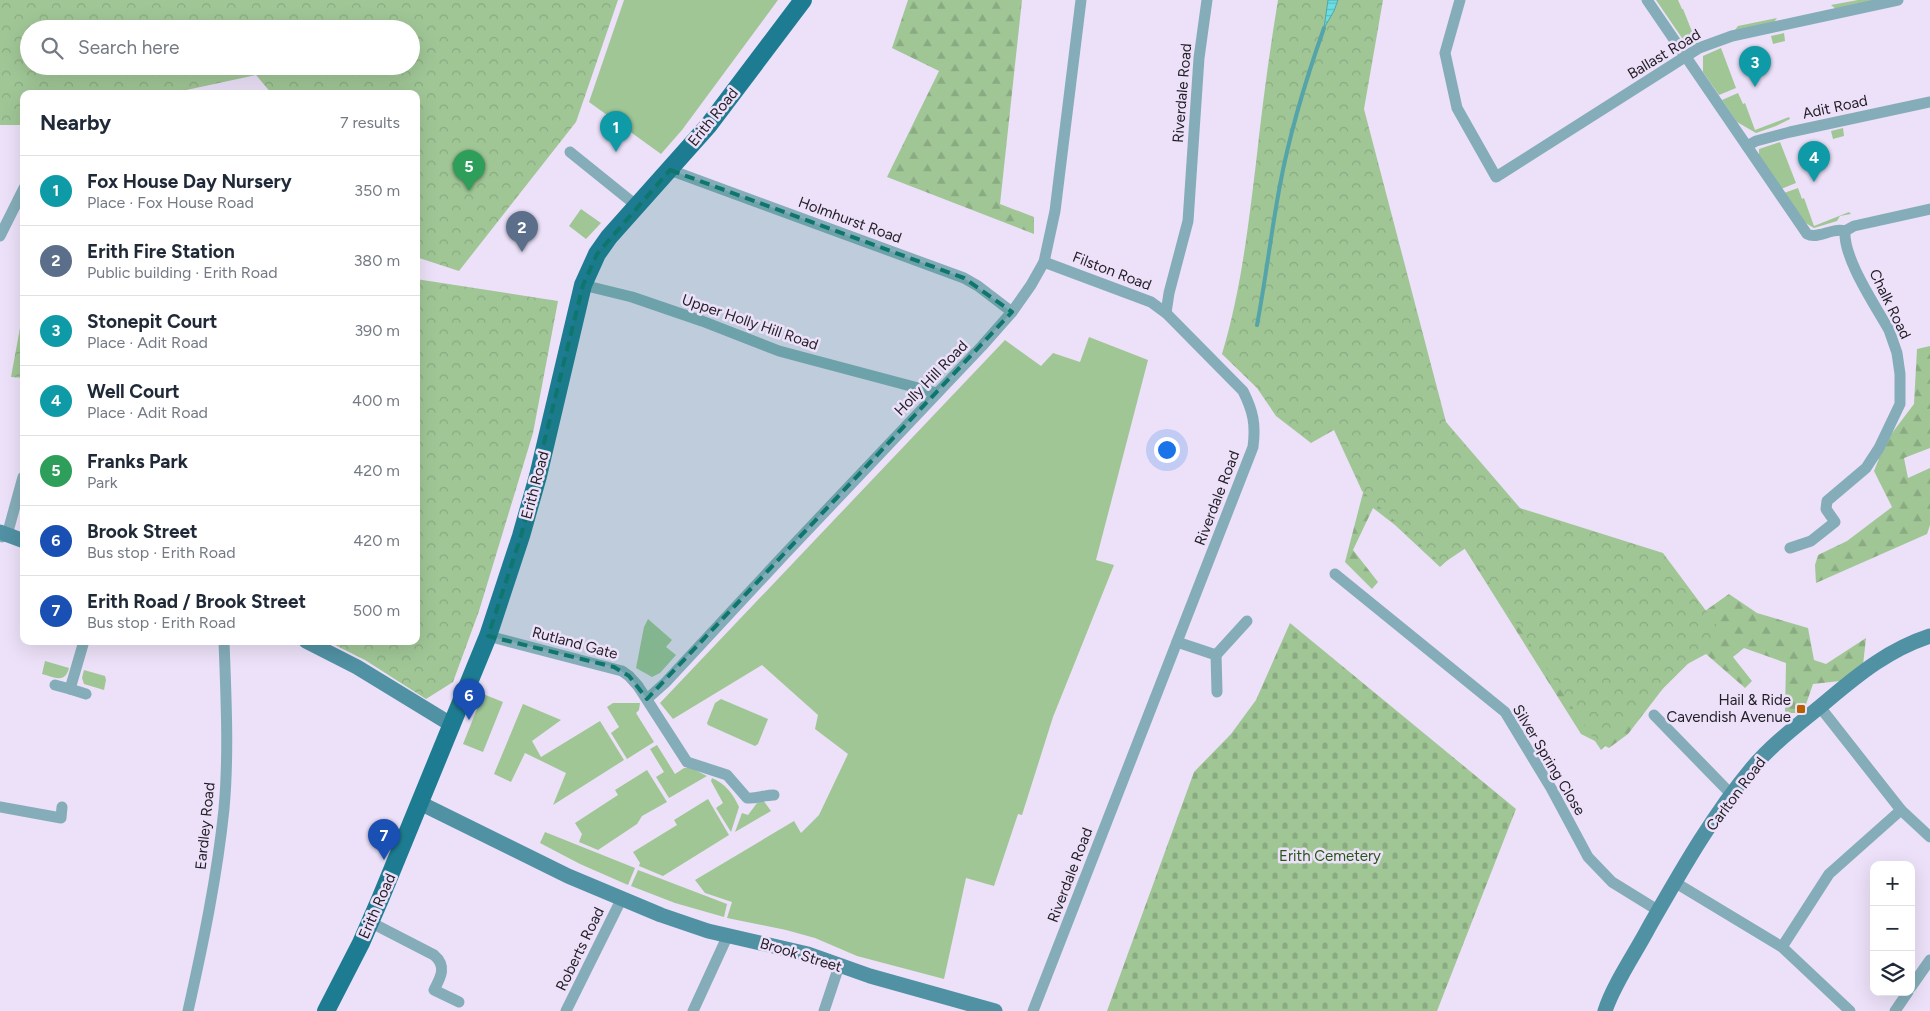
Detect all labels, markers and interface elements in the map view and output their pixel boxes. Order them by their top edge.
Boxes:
search box [20,20,420,75]
street label: Ballast Road [1624,25,1704,83]
icon: search [38,34,66,62]
text: Search here [78,36,180,59]
street label: Riverdale Road [1169,42,1195,144]
pin: 3 [1739,46,1771,87]
street label: Erith Road [684,84,742,150]
street label: Adit Road [1801,91,1869,123]
text: Nearby [40,110,111,135]
pin: 1 [600,111,632,152]
text: 7 results [340,113,400,132]
pin: 4 [1798,141,1830,182]
pin: 5 [453,150,485,191]
text: Fox House Day Nursery [87,170,292,193]
text: 1 [53,181,59,200]
text: 350 m [354,181,400,200]
text: Place · Fox House Road [87,193,254,212]
street label: Holmhurst Road [796,193,904,247]
pin: 2 [506,211,538,252]
text: Erith Fire Station [87,240,235,263]
street label: Filston Road [1070,248,1154,294]
text: 2 [51,251,61,270]
text: 380 m [354,251,400,270]
text: Public building · Erith Road [87,263,278,282]
street label: Chalk Road [1865,266,1915,342]
street label: Upper Holly Hill Road [679,290,821,354]
text: Stonepit Court [87,310,217,333]
text: 3 [52,321,60,340]
text: 390 m [354,321,400,340]
text: Place · Adit Road [87,333,208,352]
street label: Holly Hill Road [891,337,971,419]
text: Well Court [87,380,180,403]
text: 4 [51,391,61,410]
text: 400 m [352,391,400,410]
text: Place · Adit Road [87,403,208,422]
your location [1154,437,1180,463]
street label: Riverdale Road [1191,448,1243,548]
street label: Erith Road [517,449,553,521]
text: Franks Park [87,450,188,473]
text: 5 [51,461,61,480]
text: 420 m [353,461,400,480]
text: Park [87,473,117,492]
text: Brook Street [87,520,198,543]
text: 6 [51,531,61,550]
text: 420 m [353,531,400,550]
text: Bus stop · Erith Road [87,543,236,562]
text: Erith Road / Brook Street [87,590,306,613]
text: 7 [52,601,60,620]
text: 500 m [353,601,400,620]
text: Bus stop · Erith Road [87,613,236,632]
street label: Rutland Gate [530,623,620,663]
pin: 6 [453,679,485,720]
place label: Hail & Ride Cavendish Avenue [1666,691,1791,726]
street label: Silver Spring Close [1509,701,1589,819]
marker: Hail & Ride Cavendish Avenue [1795,703,1807,715]
street label: Carlton Road [1702,754,1770,834]
street label: Eardley Road [191,781,219,871]
pin: 7 [368,819,400,860]
street label: Riverdale Road [1044,825,1096,925]
park label: Erith Cemetery [1279,847,1381,865]
map controls [1870,861,1915,996]
button: + [1870,861,1915,906]
street label: Erith Road [355,870,399,942]
street label: Roberts Road [552,904,608,994]
button: − [1870,906,1915,951]
street label: Brook Street [758,934,844,976]
button: layers [1870,951,1915,996]

